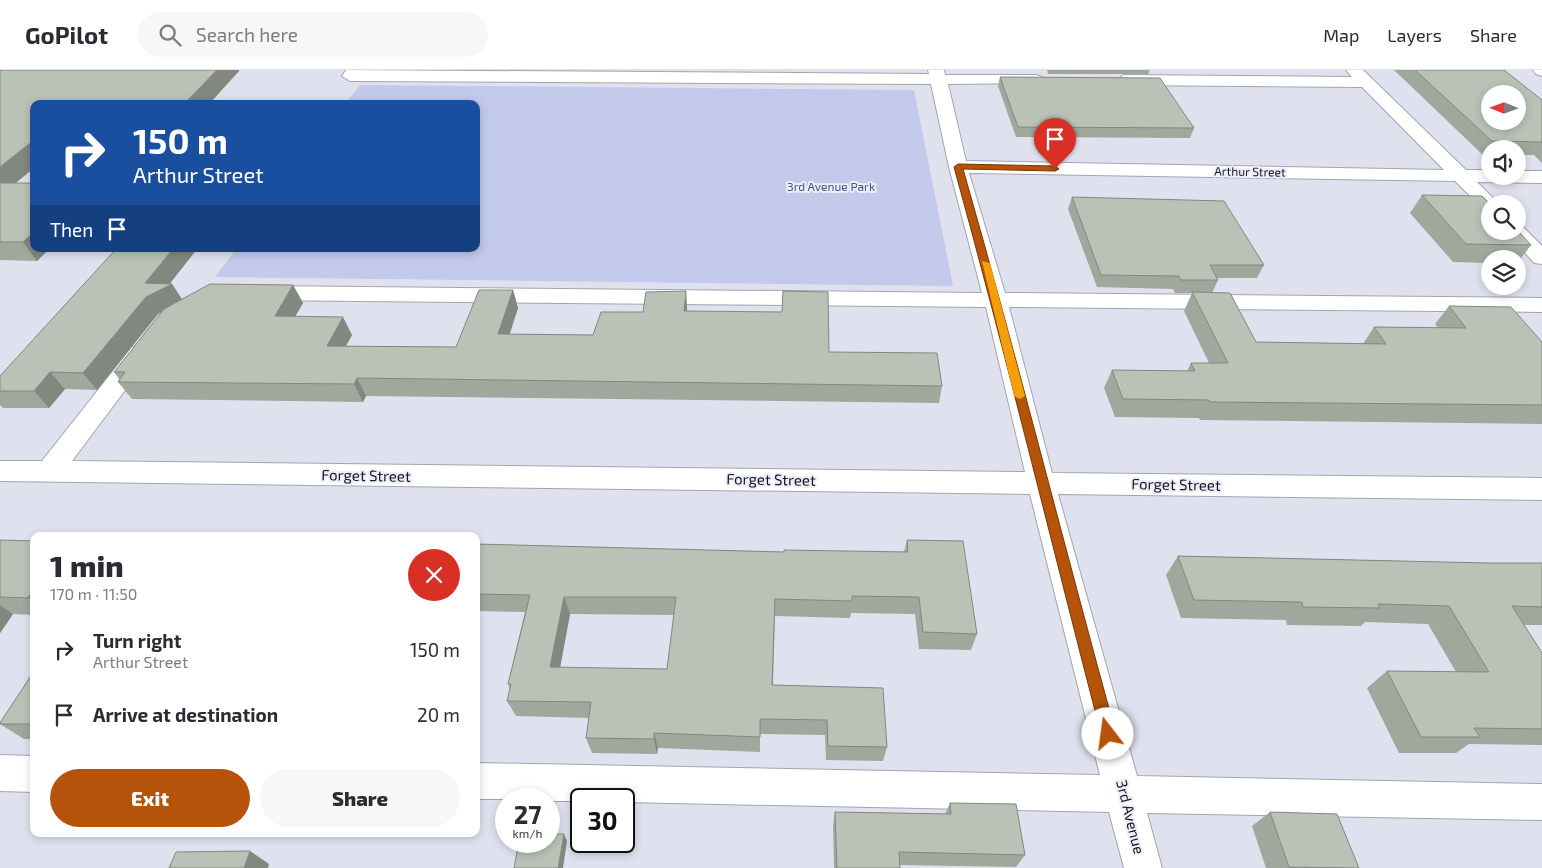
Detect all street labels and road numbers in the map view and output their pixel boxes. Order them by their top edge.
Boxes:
street label: Arthur Street [1214,163,1286,179]
street label: Forget Street [321,465,411,485]
street label: Forget Street [726,469,816,489]
street label: Forget Street [1131,474,1221,494]
street label: 3rd Avenue [1113,778,1149,856]

